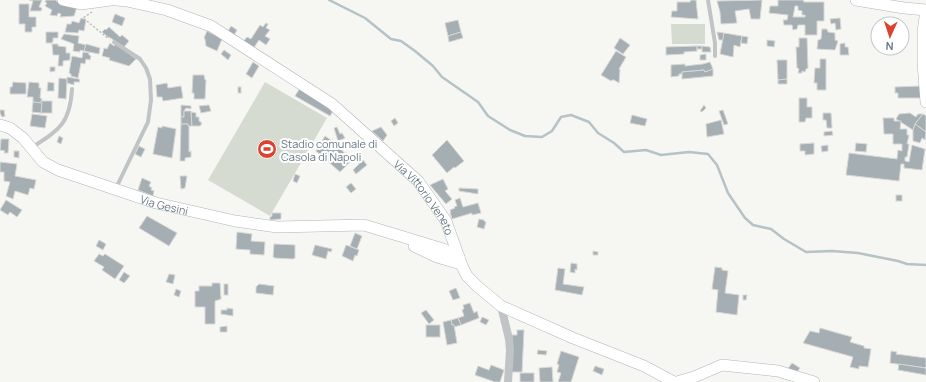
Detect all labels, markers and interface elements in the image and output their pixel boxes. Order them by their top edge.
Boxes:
north arrow [870,16,910,56]
text: N [885,39,894,54]
place label: Stadio comunale di Casola di Napoli [281,136,377,164]
sports icon: Stadio comunale di Casola di Napoli [256,138,278,160]
street label: Via Vittorio Veneto [391,156,458,237]
street label: Via Gesini [138,191,190,218]

